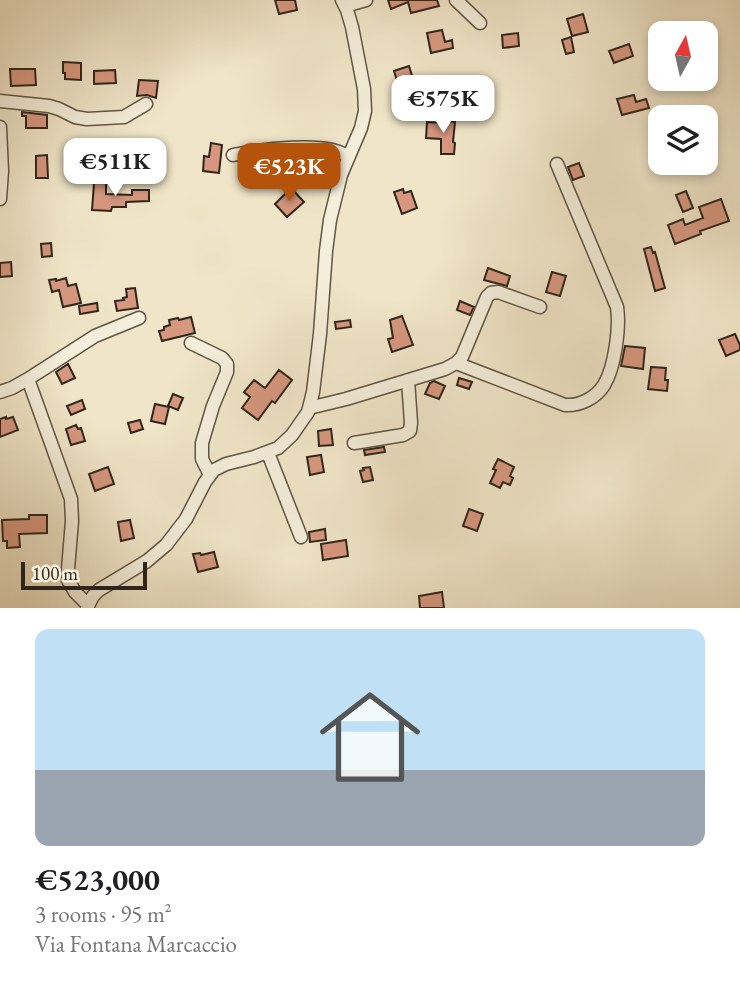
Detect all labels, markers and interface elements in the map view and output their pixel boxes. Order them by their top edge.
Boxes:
north arrow [648,21,718,91]
map controls [648,21,718,175]
pin: €575K [394,76,492,135]
text: €575K [407,83,479,113]
button: layers [648,105,718,175]
pin: €511K [66,138,164,198]
pin: €523K [240,144,338,203]
text: €511K [79,146,151,176]
text: €523K [253,151,325,181]
scale bar [21,559,147,591]
text: 100 m [32,561,78,586]
icon: home [307,674,433,800]
text: €523,000 [35,860,160,899]
text: 3 rooms · 95 m² [35,899,172,929]
text: Via Fontana Marcaccio [35,929,237,959]

